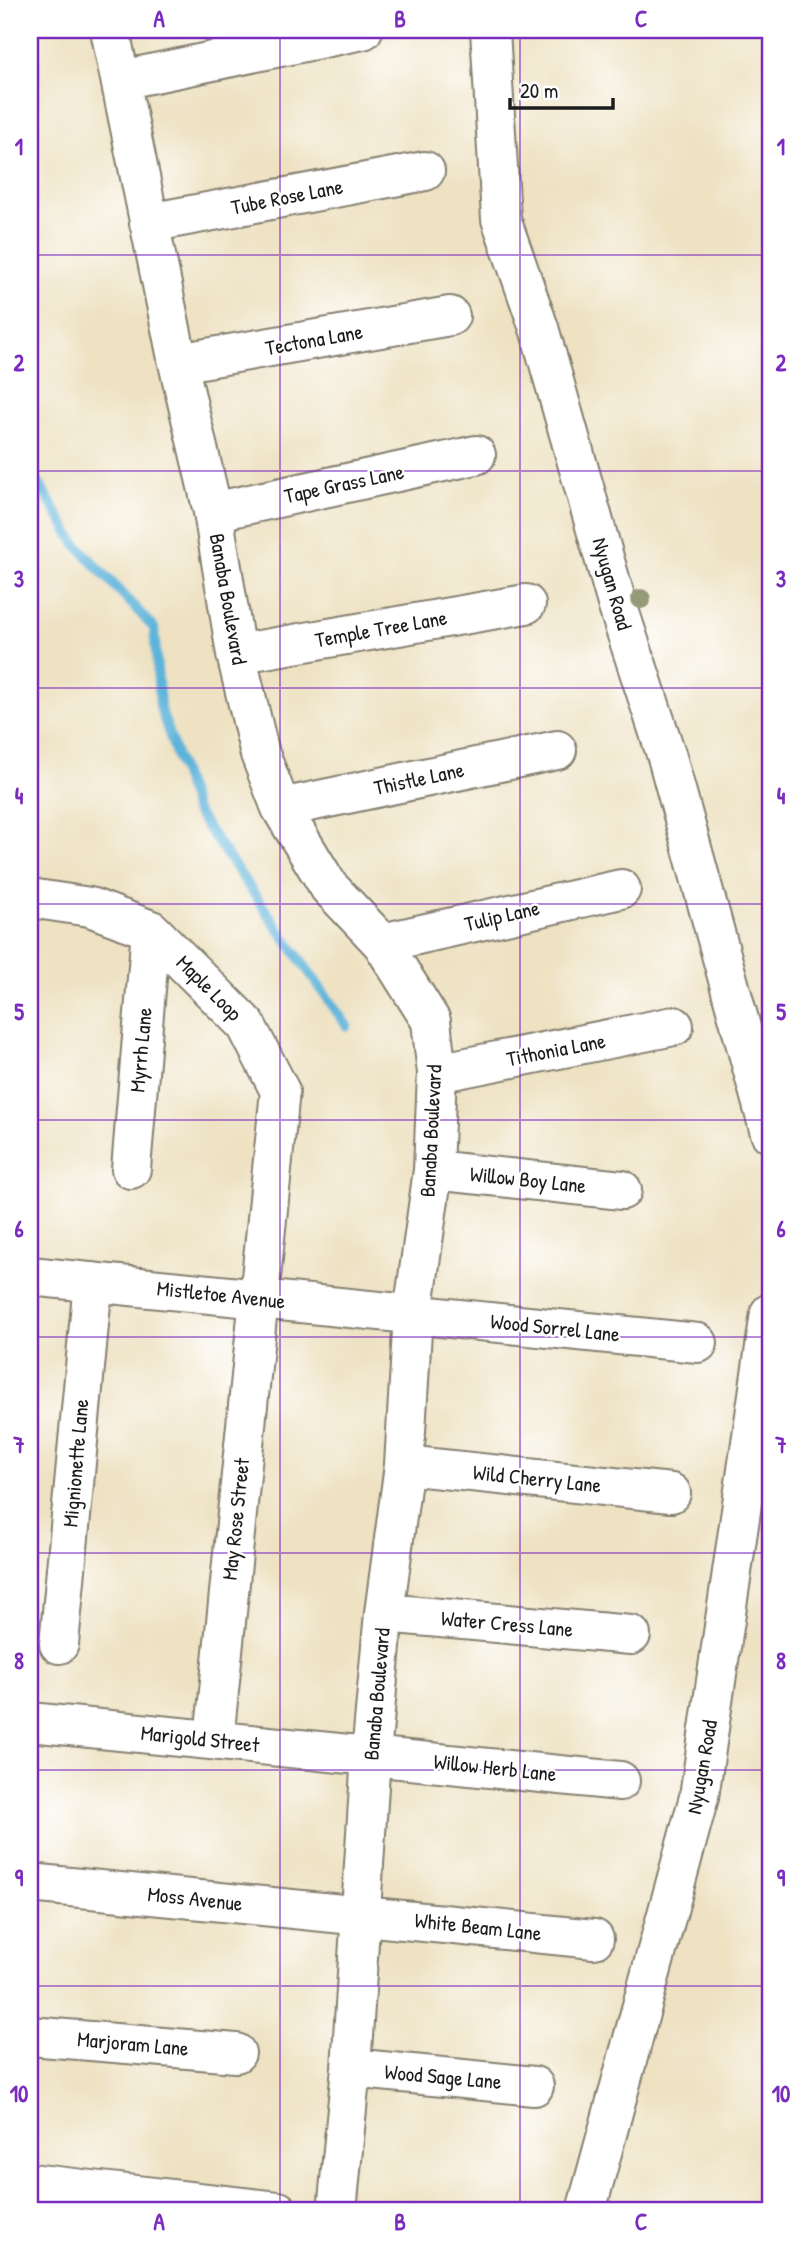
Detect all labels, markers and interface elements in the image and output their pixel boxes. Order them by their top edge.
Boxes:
text: A [153,3,165,34]
text: B [394,3,406,34]
text: C [635,3,647,34]
scale bar [510,66,613,110]
text: 20 m [520,76,558,105]
text: 1 [15,131,23,162]
text: 1 [777,131,785,162]
street label: Tube Rose Lane [229,171,345,222]
street label: Tectona Lane [263,317,365,362]
text: 2 [14,347,25,378]
text: 2 [776,347,787,378]
street label: Tape Grass Lane [281,457,406,510]
street label: Banaba Boulevard [203,531,254,667]
street label: Nyugan Road [585,534,639,633]
text: 3 [14,563,24,594]
text: 3 [776,563,786,594]
street label: Temple Tree Lane [313,603,449,654]
street label: Thistle Lane [371,755,467,802]
text: 4 [15,780,24,811]
text: 4 [777,780,786,811]
street label: Tulip Lane [461,893,542,938]
street label: Maple Loop [170,948,249,1027]
text: 5 [14,996,24,1027]
text: 5 [776,996,786,1027]
street label: Myrrh Lane [122,1006,159,1094]
street label: Tithonia Lane [504,1026,608,1073]
street label: Banaba Boulevard [413,1064,448,1198]
street label: Willow Boy Lane [469,1159,587,1200]
text: 6 [14,1213,24,1244]
text: 6 [776,1213,786,1244]
street label: Mistletoe Avenue [156,1273,287,1316]
street label: Wood Sorrel Lane [489,1306,621,1349]
street label: Mignionette Lane [55,1398,96,1528]
text: 7 [12,1429,25,1460]
text: 7 [774,1429,787,1460]
street label: May Rose Street [215,1456,256,1581]
street label: Wild Cherry Lane [472,1457,603,1500]
street label: Water Cress Lane [440,1603,574,1644]
street label: Banaba Boulevard [356,1627,397,1761]
text: 8 [14,1645,24,1676]
text: 8 [776,1645,786,1676]
street label: Marigold Street [139,1718,261,1759]
street label: Nyugan Road [679,1718,724,1816]
street label: Willow Herb Lane [432,1747,558,1788]
text: 9 [15,1862,24,1893]
text: 9 [777,1862,786,1893]
street label: Moss Avenue [146,1879,244,1918]
street label: White Beam Lane [413,1905,543,1948]
street label: Marjoram Lane [76,2024,190,2063]
street label: Wood Sage Lane [383,2057,503,2096]
text: 10 [10,2078,28,2109]
text: 10 [772,2078,790,2109]
text: A [153,2206,165,2237]
text: B [394,2206,406,2237]
text: C [635,2206,647,2237]

